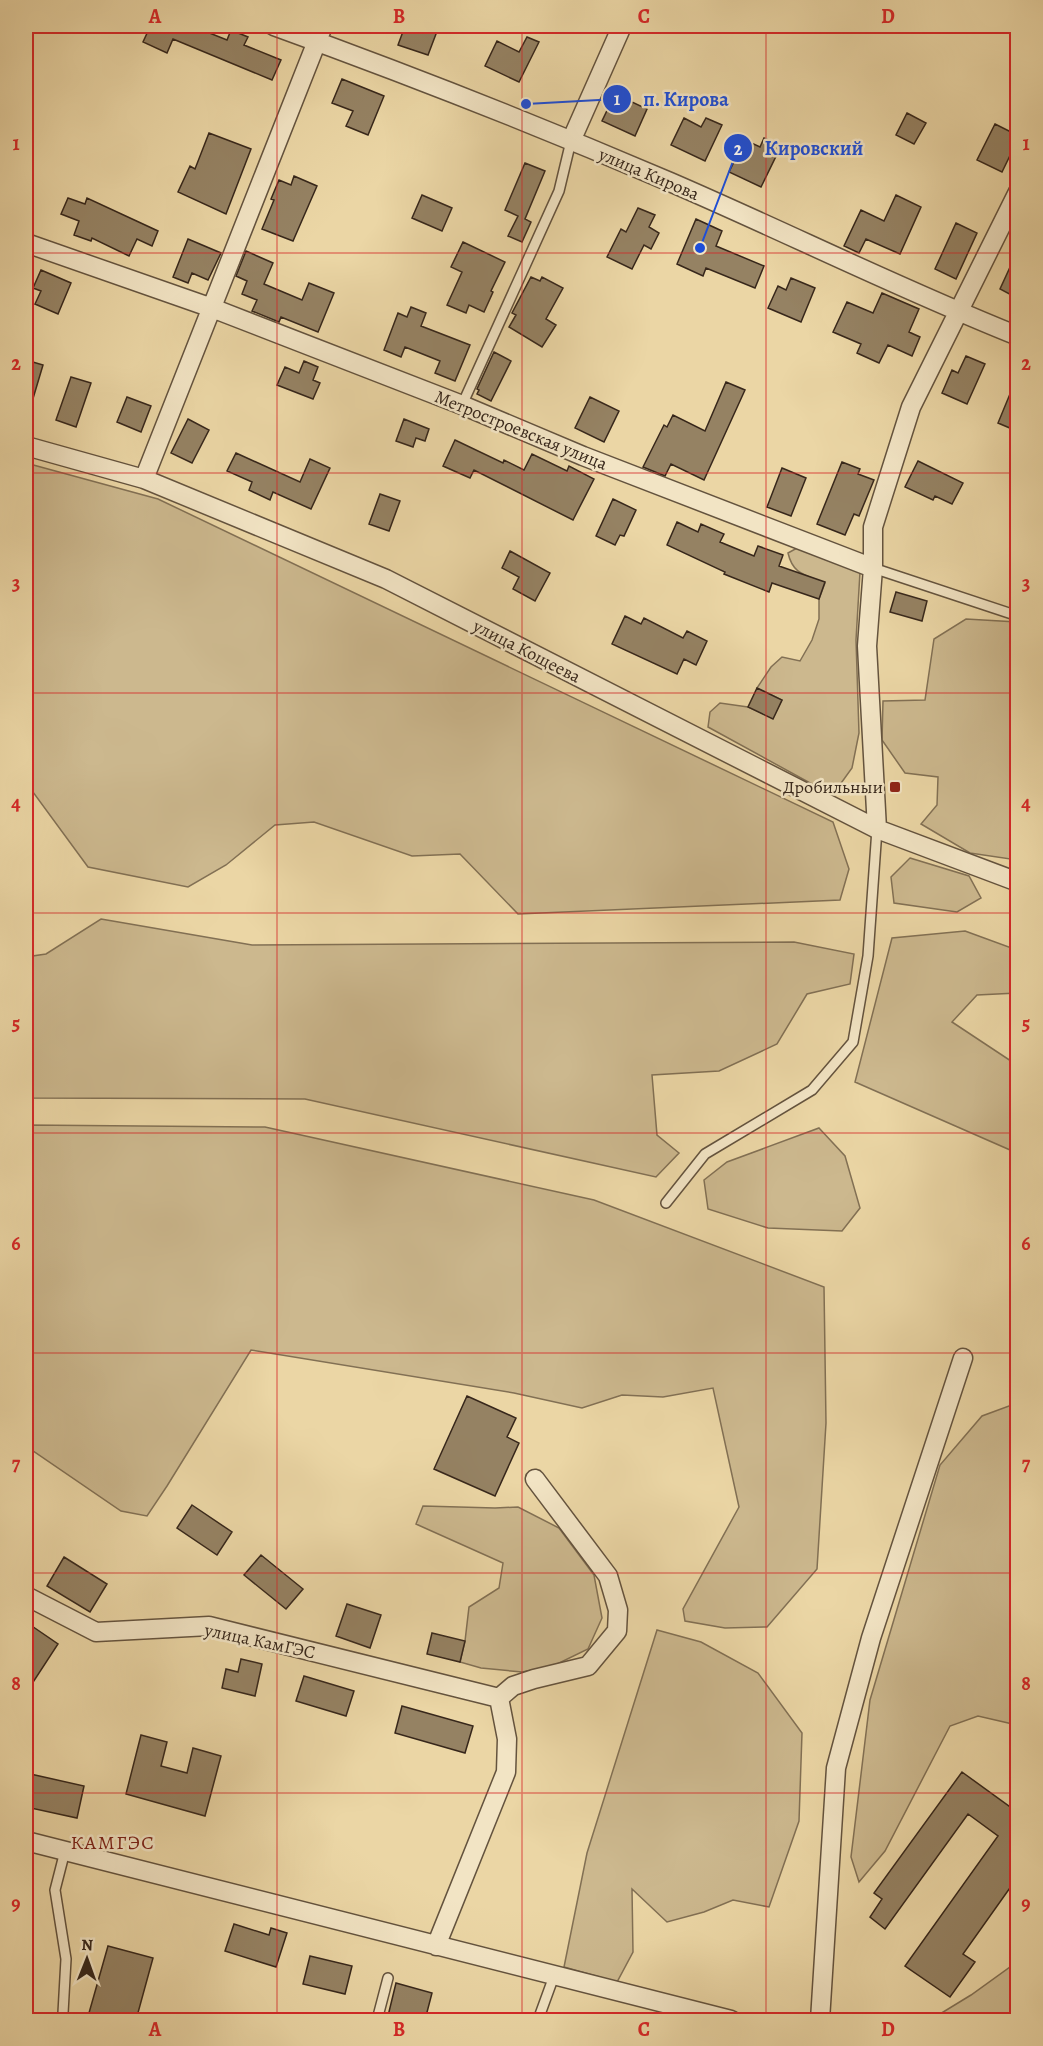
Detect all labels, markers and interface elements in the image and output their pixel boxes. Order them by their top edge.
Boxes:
text: A [148,3,162,30]
text: B [393,3,405,30]
text: C [638,3,650,30]
text: D [881,3,895,30]
callout: п. Кирова [602,80,741,118]
text: п. Кирова [643,86,729,113]
text: 1 [614,87,621,111]
callout: Кировский [723,129,876,167]
text: 1 [12,130,20,157]
text: 1 [1022,130,1030,157]
text: Кировский [765,135,864,162]
text: 2 [734,137,743,161]
street label: улица Кирова [594,142,704,206]
text: 2 [11,350,21,377]
text: 2 [1021,350,1031,377]
street label: Метростроевская улица [431,384,611,476]
text: 3 [12,570,20,597]
text: 3 [1022,570,1030,597]
street label: улица Кощеева [468,613,585,689]
place label: Дробильныи [783,775,883,799]
marker: Дробильныи [888,780,902,794]
text: 4 [11,790,21,817]
text: 4 [1021,790,1031,817]
text: 5 [12,1010,20,1037]
text: 5 [1022,1010,1030,1037]
text: 6 [11,1230,21,1257]
text: 6 [1021,1230,1031,1257]
text: 7 [12,1450,21,1477]
text: 7 [1022,1450,1031,1477]
street label: улица КамГЭС [202,1617,317,1664]
text: 8 [11,1670,21,1697]
text: 8 [1021,1670,1031,1697]
district label: КАМГЭС [71,1829,155,1856]
text: 9 [11,1890,21,1917]
text: 9 [1021,1890,1031,1917]
north arrow [57,1929,117,1989]
text: N [81,1934,94,1956]
text: A [148,2016,162,2043]
text: B [393,2016,405,2043]
text: C [638,2016,650,2043]
text: D [881,2016,895,2043]

